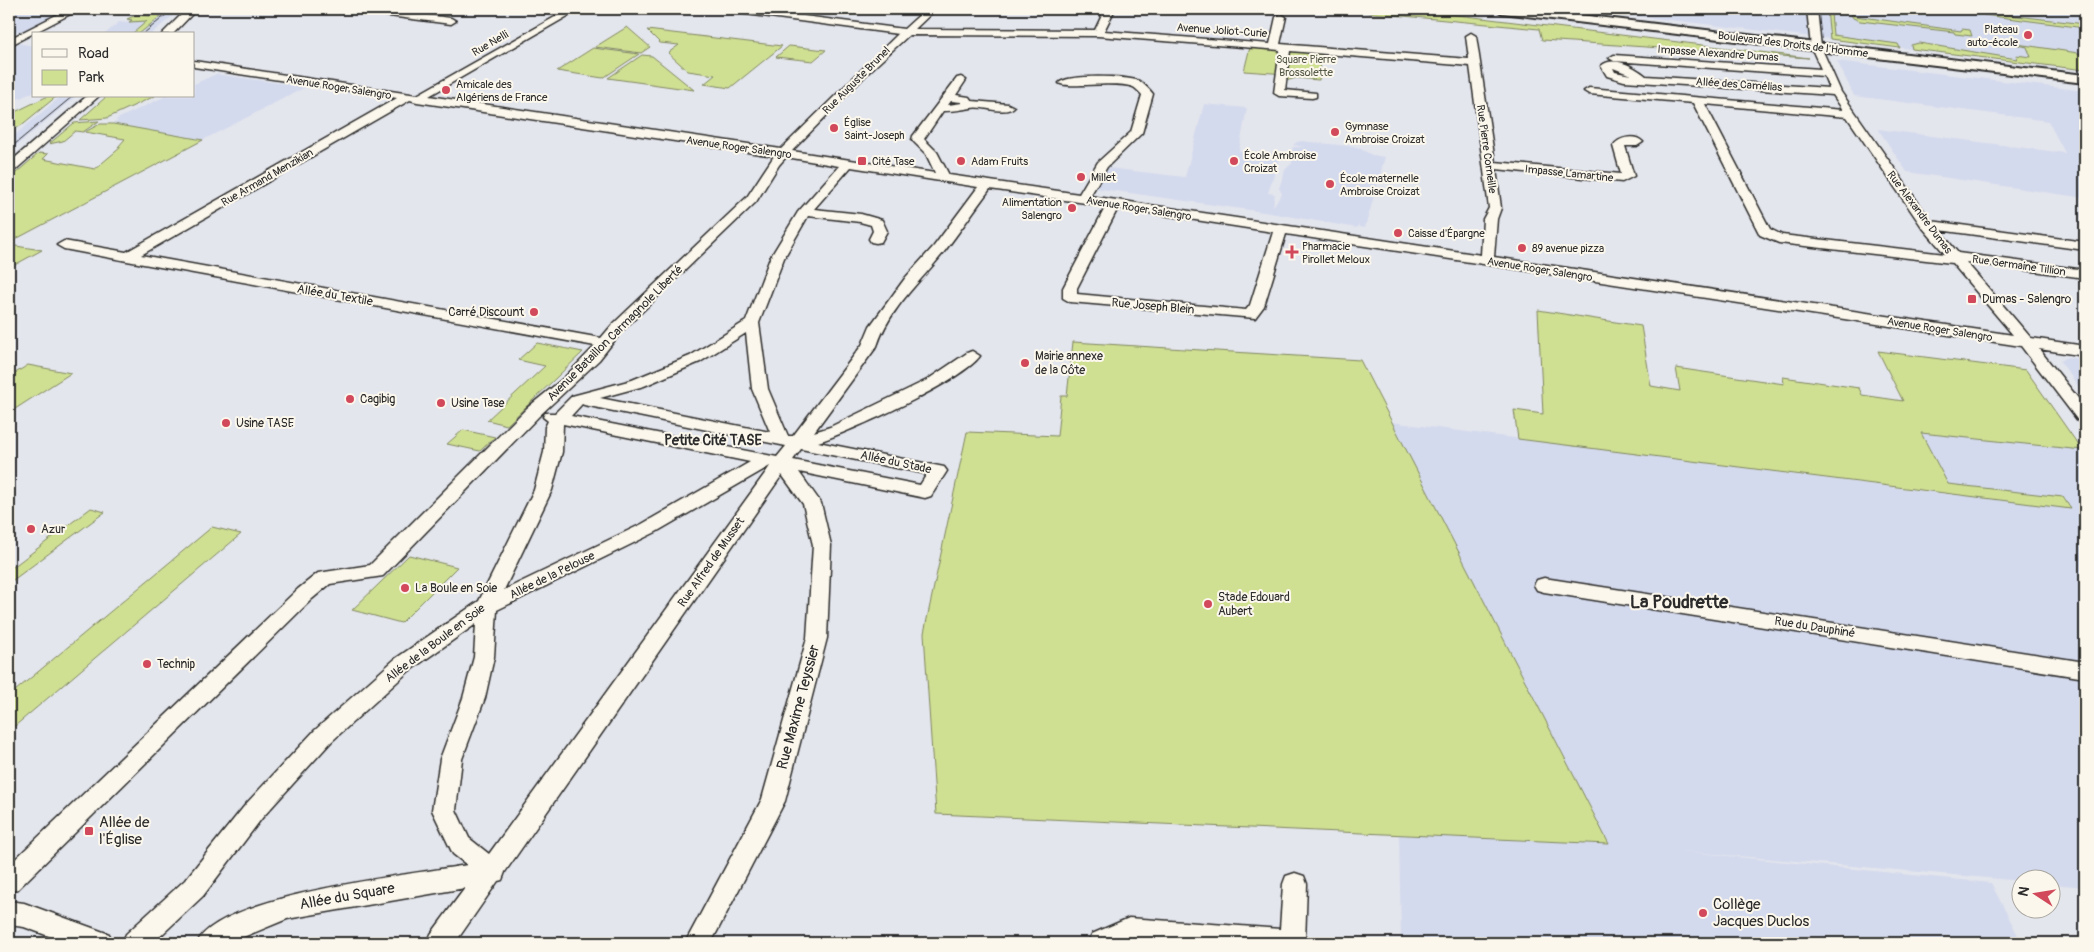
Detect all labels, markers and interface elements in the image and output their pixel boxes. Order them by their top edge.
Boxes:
street label: Avenue Joliot-Curie [1176,21,1268,40]
place label: Plateau auto-école [1967,23,2019,49]
street label: Rue Nelli [470,28,511,59]
street label: Boulevard des Droits de l'Homme [1717,29,1869,60]
marker: Plateau auto-école [2022,29,2034,41]
legend [32,32,195,98]
street label: Impasse Alexandre Dumas [1657,43,1779,64]
text: Road [78,44,109,63]
street label: Rue Auguste Brunel [820,44,893,117]
park label: Square Pierre Brossolette [1276,53,1337,79]
text: Park [78,68,105,87]
street label: Avenue Roger Salengro [285,73,393,102]
street label: Allée des Camélias [1695,75,1783,94]
place label: Amicale des Algériens de France [456,78,548,104]
marker: Amicale des Algériens de France [440,84,452,96]
street label: Rue Pierre Corneille [1474,104,1499,195]
place label: Église Saint-Joseph [844,116,904,142]
place label: Gymnase Ambroise Croizat [1345,120,1425,146]
marker: Église Saint-Joseph [828,122,840,134]
marker: Gymnase Ambroise Croizat [1329,126,1341,138]
street label: Avenue Roger Salengro [685,134,793,161]
street label: Rue Armand Menzikian [219,146,316,209]
place label: École Ambroise Croizat [1244,149,1317,175]
marker: Cité Tase [856,155,868,167]
place label: Cité Tase [872,155,915,168]
marker: Adam Fruits [955,155,967,167]
place label: Adam Fruits [971,155,1028,168]
marker: École Ambroise Croizat [1228,155,1240,167]
street label: Impasse Lamartine [1524,162,1614,185]
street label: Rue Alexandre Dumas [1884,168,1955,256]
marker: Millet [1075,171,1087,183]
place label: Millet [1091,171,1117,184]
place label: École maternelle Ambroise Croizat [1340,172,1420,198]
marker: École maternelle Ambroise Croizat [1324,178,1336,190]
street label: Avenue Roger Salengro [1085,194,1193,223]
place label: Alimentation Salengro [1002,196,1062,222]
marker: Alimentation Salengro [1066,202,1078,214]
marker: Caisse d'Épargne [1392,227,1404,239]
place label: Caisse d'Épargne [1408,227,1485,240]
place label: Pharmacie Pirollet Meloux [1302,240,1370,266]
marker: 89 avenue pizza [1516,242,1528,254]
place label: 89 avenue pizza [1532,242,1604,255]
marker: Pharmacie Pirollet Meloux [1286,246,1298,258]
street label: Rue Germaine Tillion [1971,252,2067,279]
street label: Avenue Roger Salengro [1486,255,1594,284]
street label: Avenue Bataillon Carmagnole Liberté [544,262,686,404]
street label: Allée du Textile [296,281,374,310]
place label: Dumas - Salengro [1982,292,2072,307]
marker: Dumas - Salengro [1966,293,1978,305]
street label: Rue Joseph Blein [1111,295,1195,318]
place label: Carré Discount [448,305,524,320]
marker: Carré Discount [528,306,540,318]
street label: Avenue Roger Salengro [1886,315,1994,344]
place label: Mairie annexe de la Côte [1035,349,1103,378]
marker: Mairie annexe de la Côte [1019,357,1031,369]
place label: Cagibig [360,392,395,407]
marker: Cagibig [344,393,356,405]
place label: Usine Tase [451,396,505,411]
marker: Usine Tase [435,397,447,409]
place label: Usine TASE [236,416,294,431]
marker: Usine TASE [220,417,232,429]
district label: Petite Cité TASE [664,432,762,449]
street label: Allée du Stade [859,448,933,477]
street label: Rue Alfred de Musset [675,514,748,610]
place label: Azur [41,522,66,537]
marker: Azur [25,523,37,535]
street label: Allée de la Pelouse [507,548,597,603]
place label: La Boule en Soie [415,581,497,596]
marker: La Boule en Soie [399,582,411,594]
place label: Stade Edouard Aubert [1218,590,1290,619]
district label: La Poudrette [1630,591,1729,614]
marker: Stade Edouard Aubert [1202,598,1214,610]
street label: Allée de la Boule en Soie [382,601,488,686]
street label: Rue du Dauphiné [1773,614,1856,641]
street label: Rue Maxime Teyssier [773,642,824,772]
place label: Technip [157,657,196,672]
marker: Technip [141,658,153,670]
place label: Allée de l'Église [99,813,150,849]
marker: Allée de l'Église [83,825,95,837]
north arrow [2012,870,2062,920]
street label: Allée du Square [298,879,397,914]
text: N [2014,885,2033,898]
place label: Collège Jacques Duclos [1713,895,1810,931]
marker: Collège Jacques Duclos [1697,907,1709,919]

